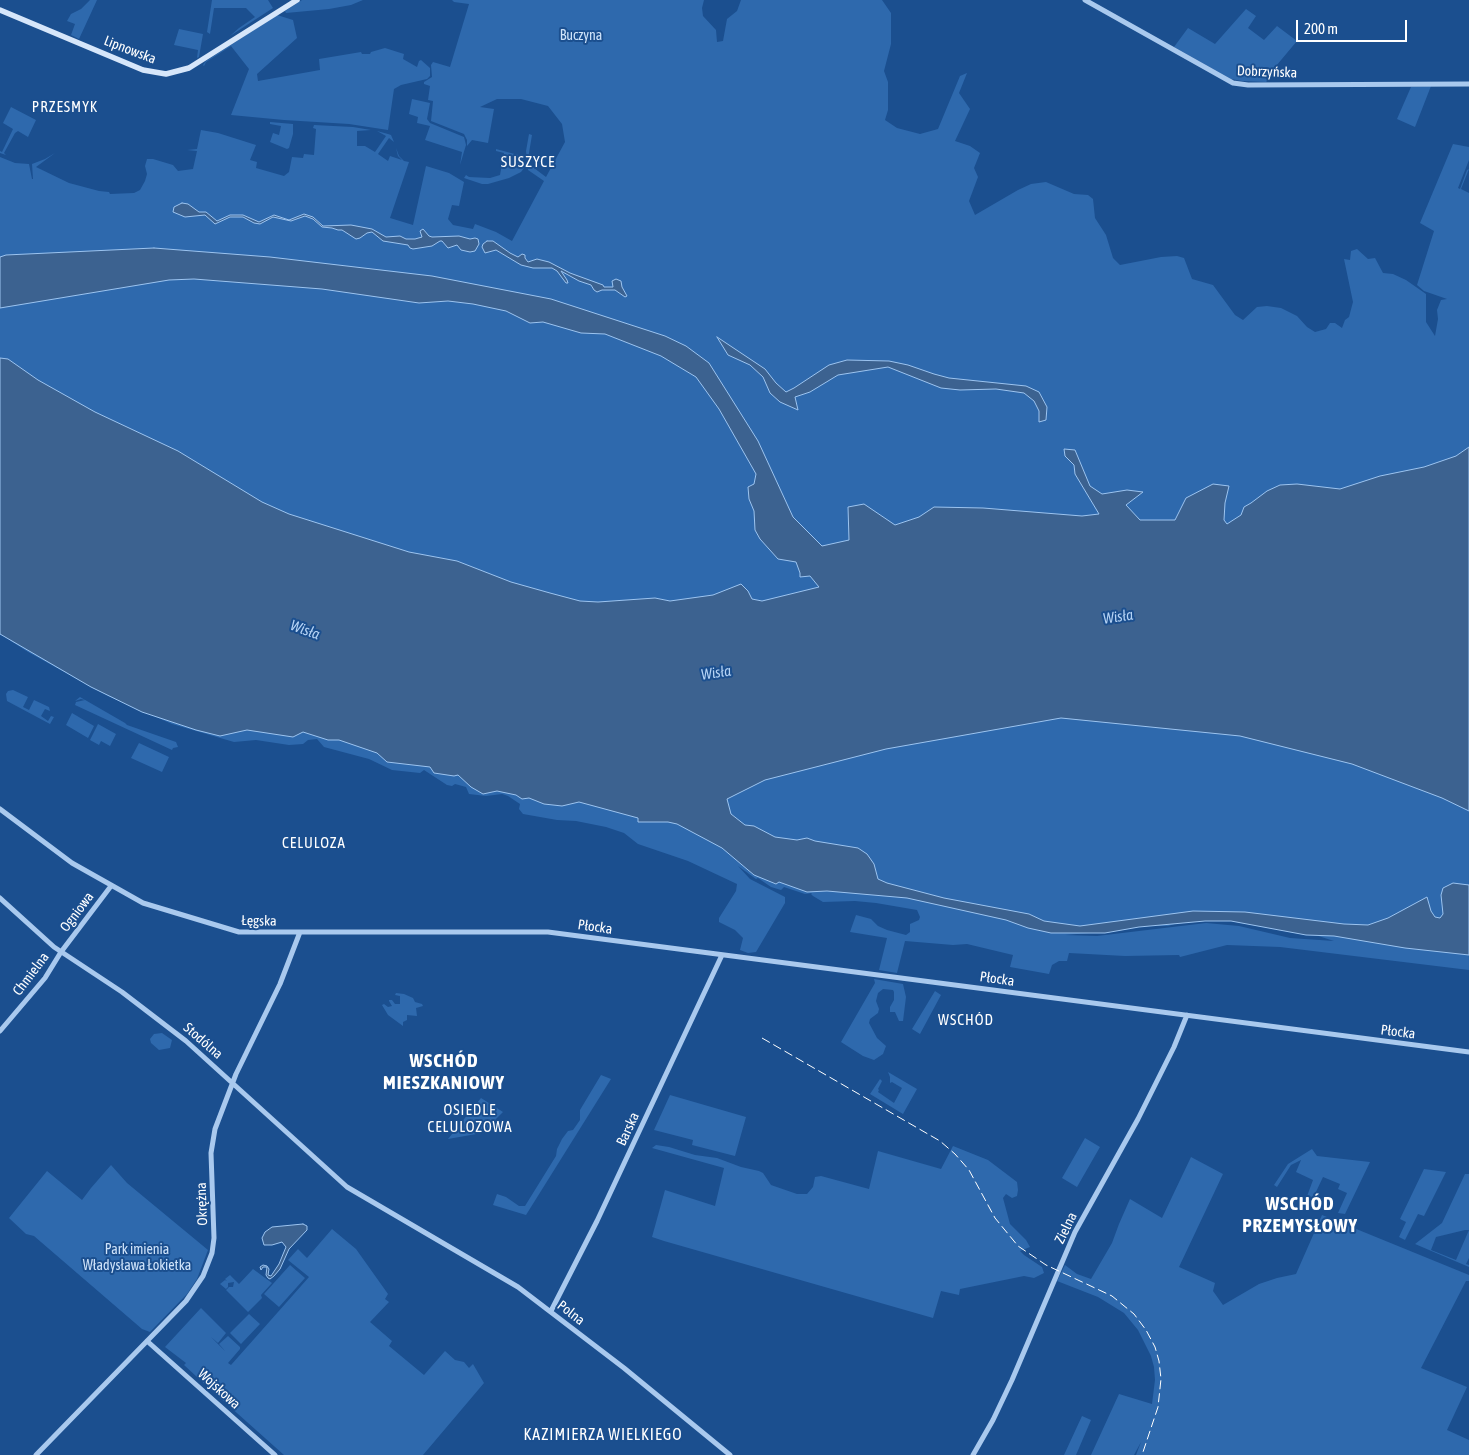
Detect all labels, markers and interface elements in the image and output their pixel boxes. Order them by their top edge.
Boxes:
scale bar [1299,10,1410,42]
text: 200 m [1304,20,1338,37]
park label: Buczyna [560,28,602,44]
street label: Lipnowska [102,32,158,68]
street label: Dobrzyńska [1237,63,1297,81]
district label: PRZESMYK [31,98,99,116]
district label: SUSZYCE [500,153,556,171]
water label: Wisła [1102,606,1134,628]
water label: Wisła [288,616,322,644]
water label: Wisła [700,662,732,684]
district label: CELULOZA [281,834,347,852]
street label: Ogniowa [57,889,97,935]
street label: Łęgska [241,912,277,930]
street label: Płocka [577,916,613,938]
street label: Chmielna [9,949,53,999]
street label: Płocka [979,968,1015,990]
district label: WSCHÓD [937,1011,995,1029]
street label: Stodólna [180,1019,226,1063]
street label: Płocka [1380,1022,1416,1042]
district label: WSCHÓD MIESZKANIOWY [381,1050,507,1094]
district label: OSIEDLE CELULOZOWA [426,1101,514,1136]
street label: Barska [613,1110,643,1148]
street label: Okrężna [193,1182,211,1226]
district label: WSCHÓD PRZEMYSŁOWY [1241,1193,1359,1237]
street label: Zielna [1051,1210,1081,1246]
park label: Park imienia Władysława Łokietka [83,1242,191,1274]
street label: Polna [554,1297,588,1329]
street label: Wojskowa [194,1366,244,1412]
district label: KAZIMIERZA WIELKIEGO [521,1425,685,1445]

